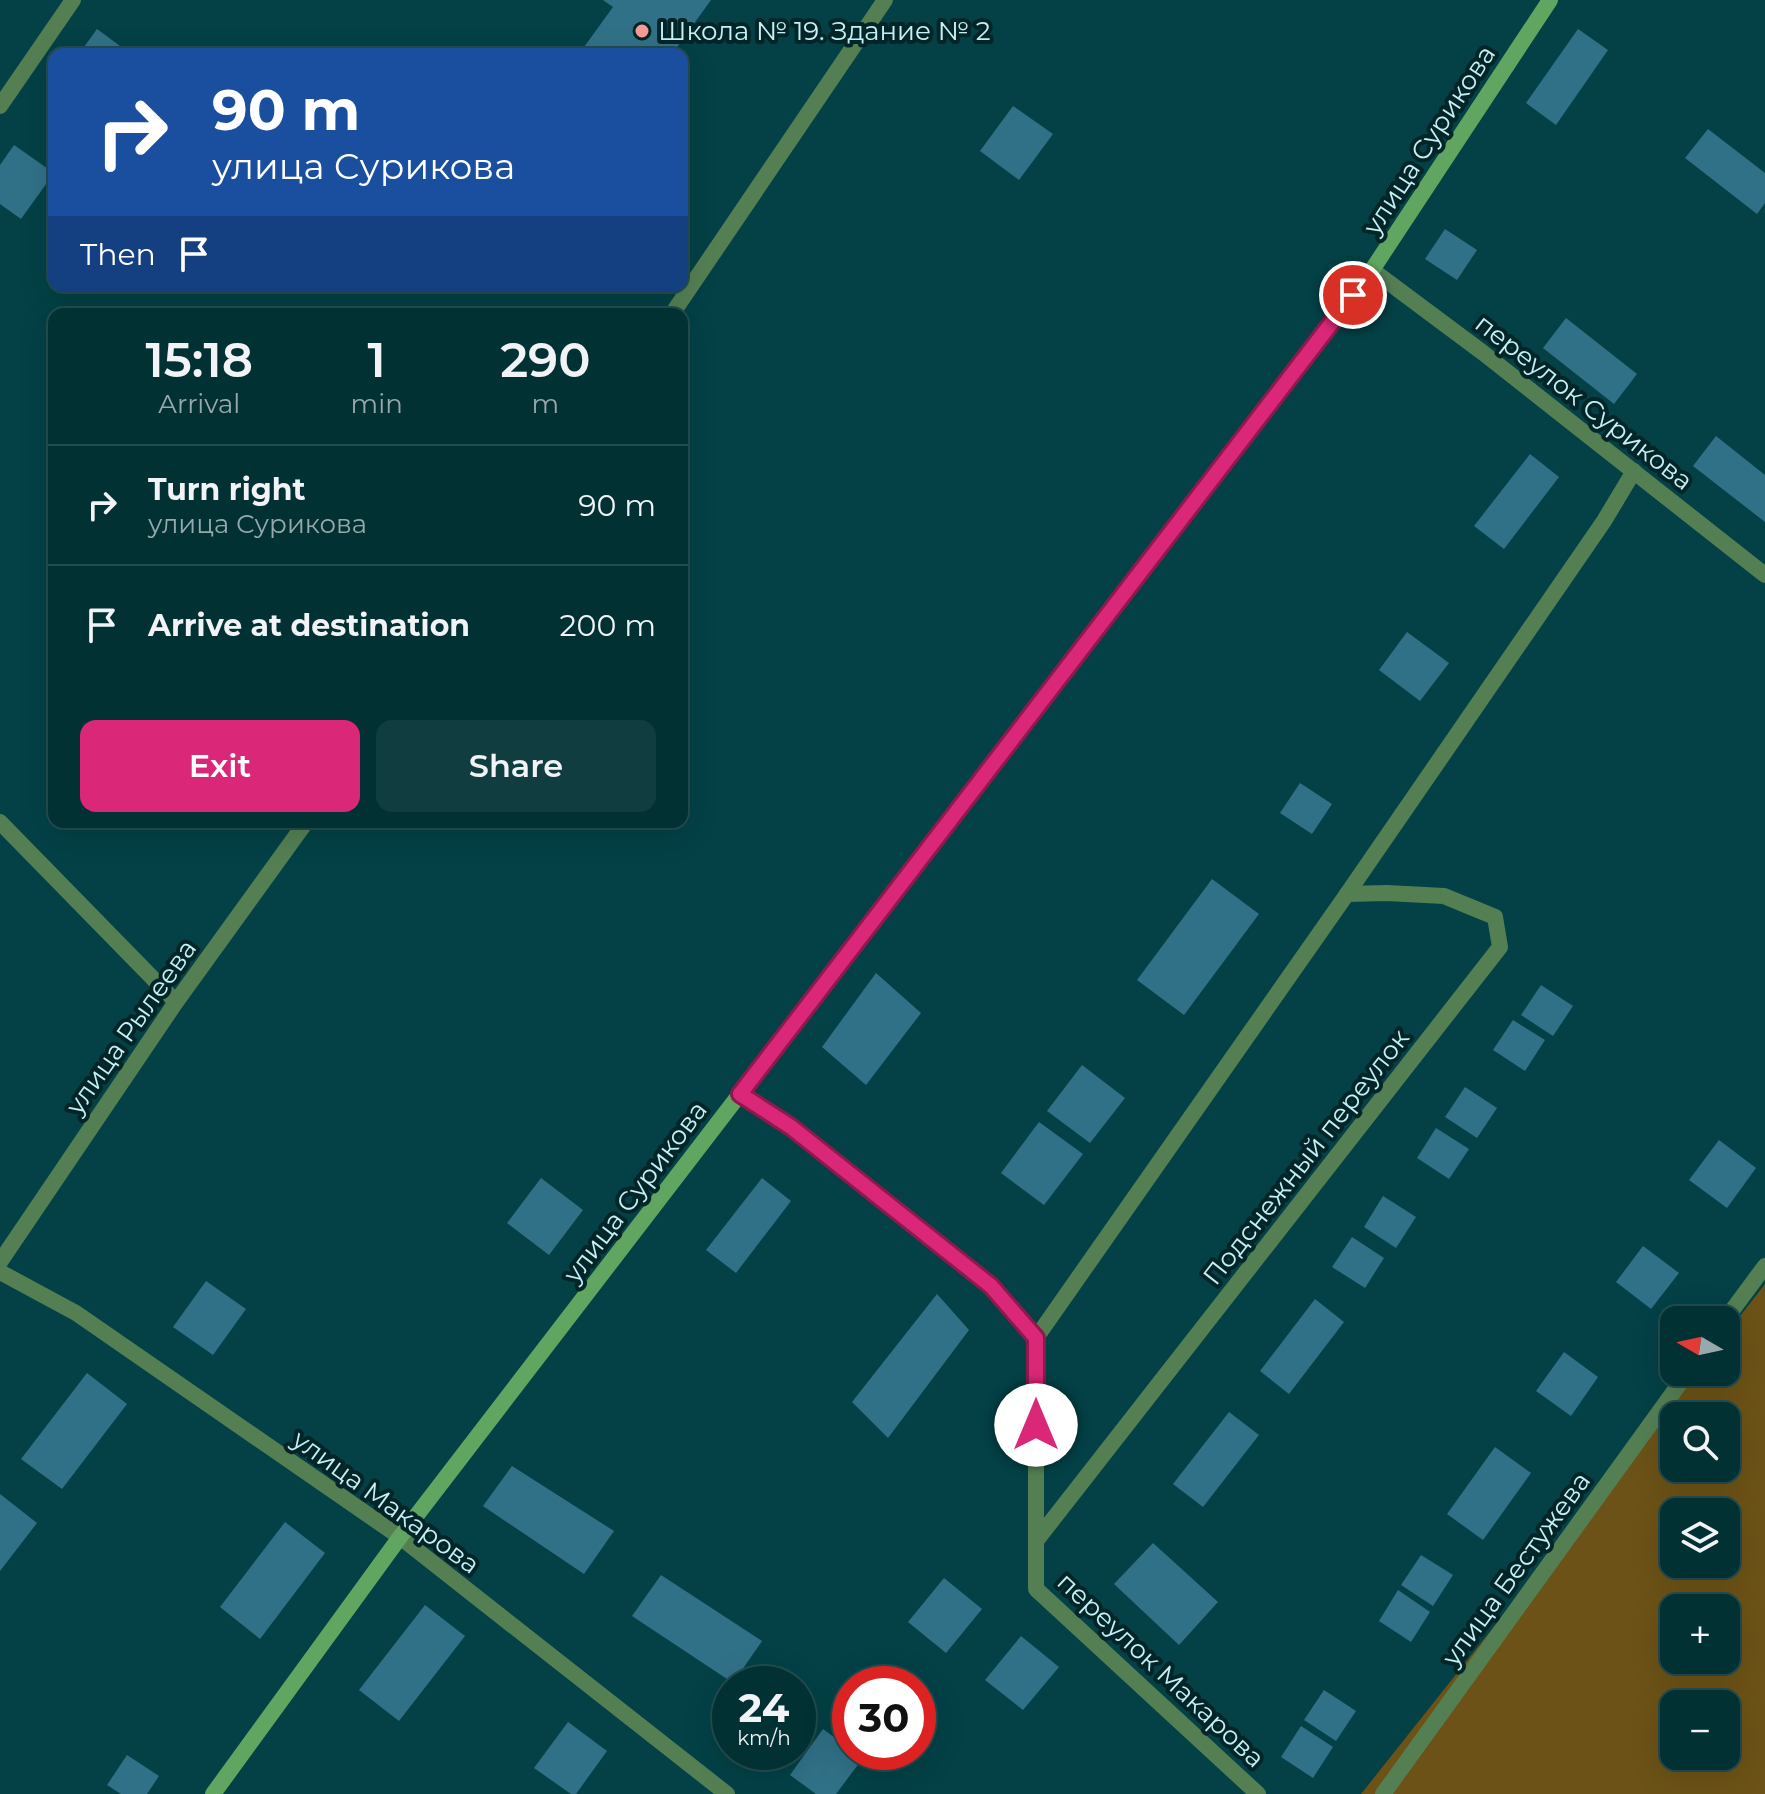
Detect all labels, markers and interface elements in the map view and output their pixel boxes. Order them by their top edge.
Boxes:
place label: Школа № 19. Здание № 2 [658,15,991,47]
marker: Школа № 19. Здание № 2 [633,22,651,40]
street label: улица Сурикова [1355,39,1502,241]
text: 90 m [212,76,360,144]
icon: right [80,80,184,184]
text: улица Сурикова [212,144,515,188]
icon: arrive [172,232,216,276]
text: Then [80,236,156,273]
pin [1319,261,1387,329]
icon: arrive [1331,273,1375,317]
street label: переулок Сурикова [1469,307,1699,497]
text: 15:18 [145,331,253,389]
text: 1 [367,331,386,389]
text: 290 [500,331,591,389]
text: Arrival [158,388,240,420]
text: min [351,388,403,420]
text: m [532,388,559,420]
text: Turn right [148,471,305,508]
icon: right [80,483,124,527]
text: 90 m [578,487,656,524]
text: улица Сурикова [148,508,367,540]
icon: arrive [80,603,124,647]
text: Arrive at destination [148,607,470,644]
text: 200 m [560,607,656,644]
button: Exit [80,720,360,812]
button: Share [376,720,656,812]
street label: улица Рылеева [58,934,203,1121]
street label: Подснежный переулок [1196,1023,1416,1291]
street label: улица Сурикова [556,1095,714,1290]
north arrow [1660,1306,1740,1386]
map controls [1660,1306,1740,1770]
position arrow [994,1383,1078,1467]
button: search [1660,1402,1740,1482]
street label: улица Макарова [285,1423,486,1581]
street label: улица Бестужева [1434,1466,1597,1673]
button: layers [1660,1498,1740,1578]
street label: переулок Макарова [1051,1566,1271,1774]
button: + [1660,1594,1740,1674]
speed limit sign: 30 [832,1666,936,1770]
text: 24 [739,1683,789,1732]
button: − [1660,1690,1740,1770]
text: km/h [737,1726,791,1750]

